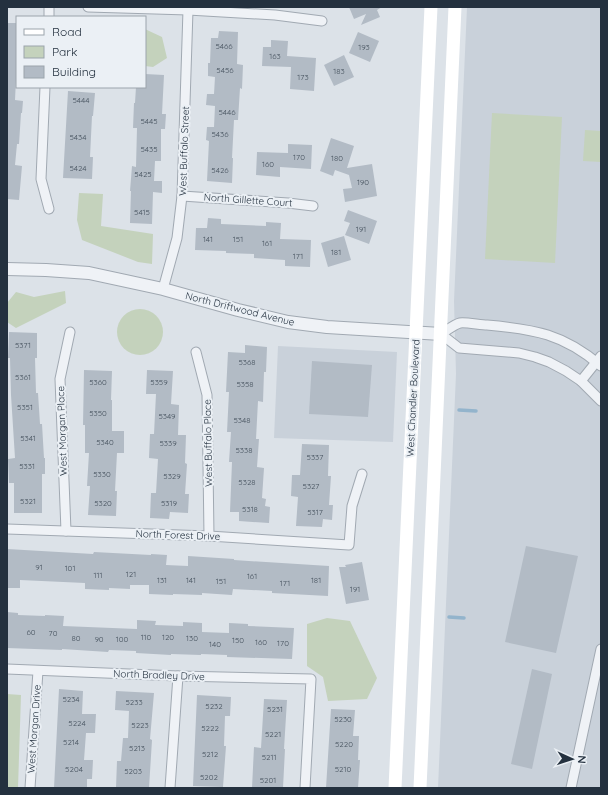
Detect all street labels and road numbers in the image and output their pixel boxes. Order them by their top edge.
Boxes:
street label: West Buffalo Street [176,105,192,196]
street label: North Gillette Court [203,190,293,210]
street label: North Driftwood Avenue [184,289,296,329]
street label: West Chandler Boulevard [403,339,423,457]
street label: West Morgan Place [54,386,70,476]
street label: West Buffalo Place [201,399,215,487]
street label: North Forest Drive [135,527,221,543]
street label: North Bradley Drive [113,667,205,683]
street label: West Morgan Drive [24,684,44,774]

